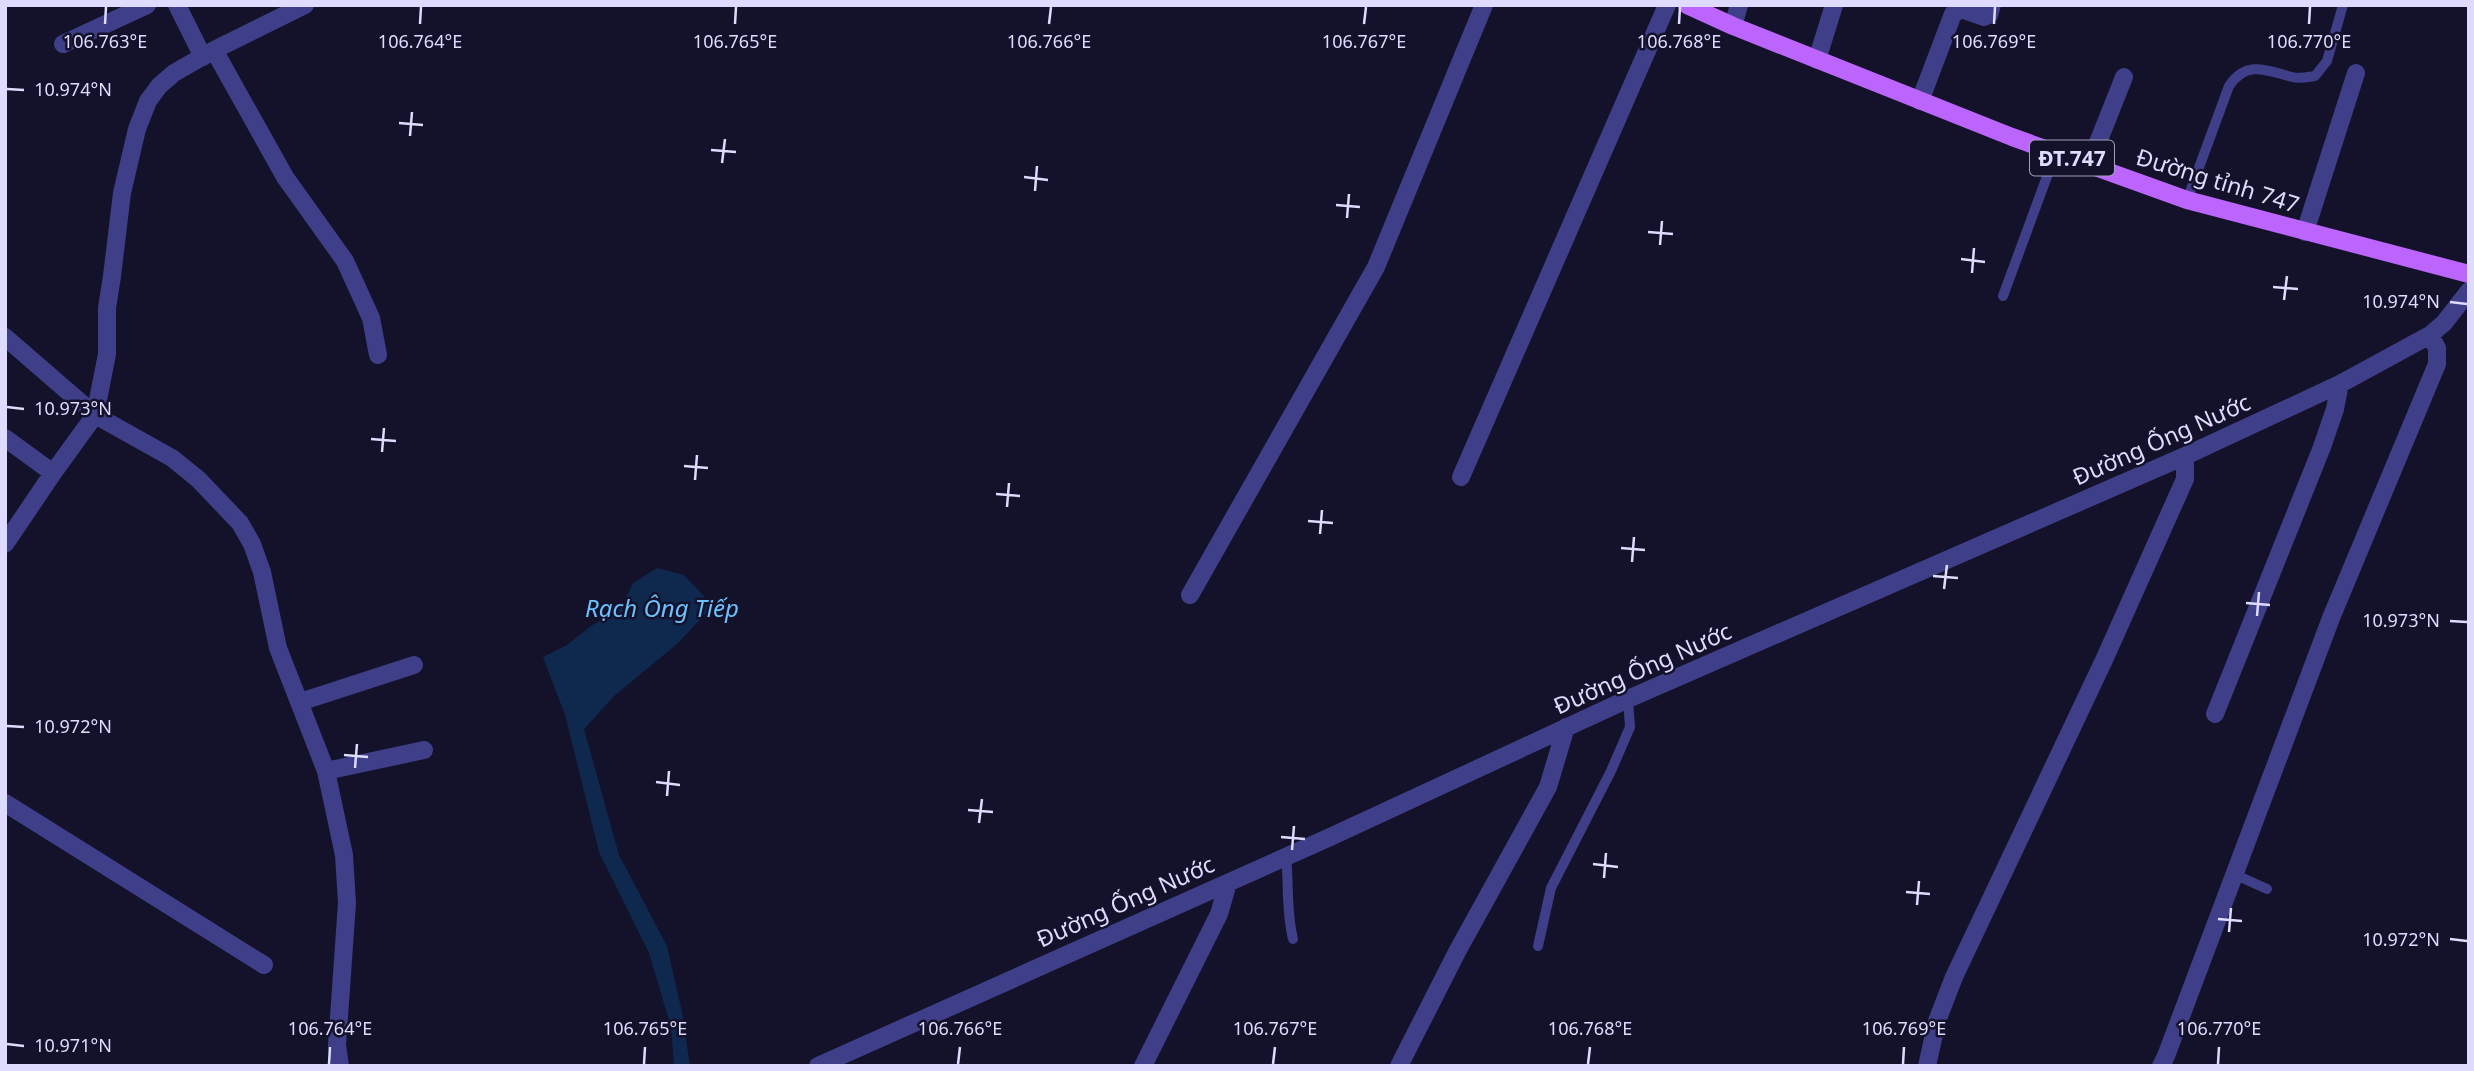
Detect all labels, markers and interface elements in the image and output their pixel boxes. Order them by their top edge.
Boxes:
text: 106.763°E [63,29,147,53]
text: 106.764°E [378,29,462,53]
text: 106.765°E [693,29,777,53]
text: 106.766°E [1007,29,1091,53]
text: 106.767°E [1322,29,1406,53]
text: 106.768°E [1637,29,1721,53]
text: 106.769°E [1952,29,2036,53]
text: 106.770°E [2267,29,2351,53]
text: 10.974°N [34,77,112,101]
road number: ĐT.747 [2030,140,2114,176]
street label: Đường tỉnh 747 [2133,140,2303,220]
text: 10.974°N [2362,289,2440,313]
street label: Đường Ống Nước [2067,385,2255,493]
text: 10.973°N [34,396,112,420]
water label: Rạch Ông Tiếp [585,591,739,624]
text: 10.973°N [2362,608,2440,632]
street label: Đường Ống Nước [1548,614,1736,722]
text: 10.972°N [34,714,112,738]
street label: Đường Ống Nước [1031,847,1219,955]
text: 10.972°N [2362,927,2440,951]
text: 106.764°E [288,1016,372,1040]
text: 106.765°E [603,1016,687,1040]
text: 106.766°E [918,1016,1002,1040]
text: 106.767°E [1233,1016,1317,1040]
text: 106.768°E [1548,1016,1632,1040]
text: 106.769°E [1862,1016,1946,1040]
text: 106.770°E [2177,1016,2261,1040]
text: 10.971°N [34,1033,112,1057]

